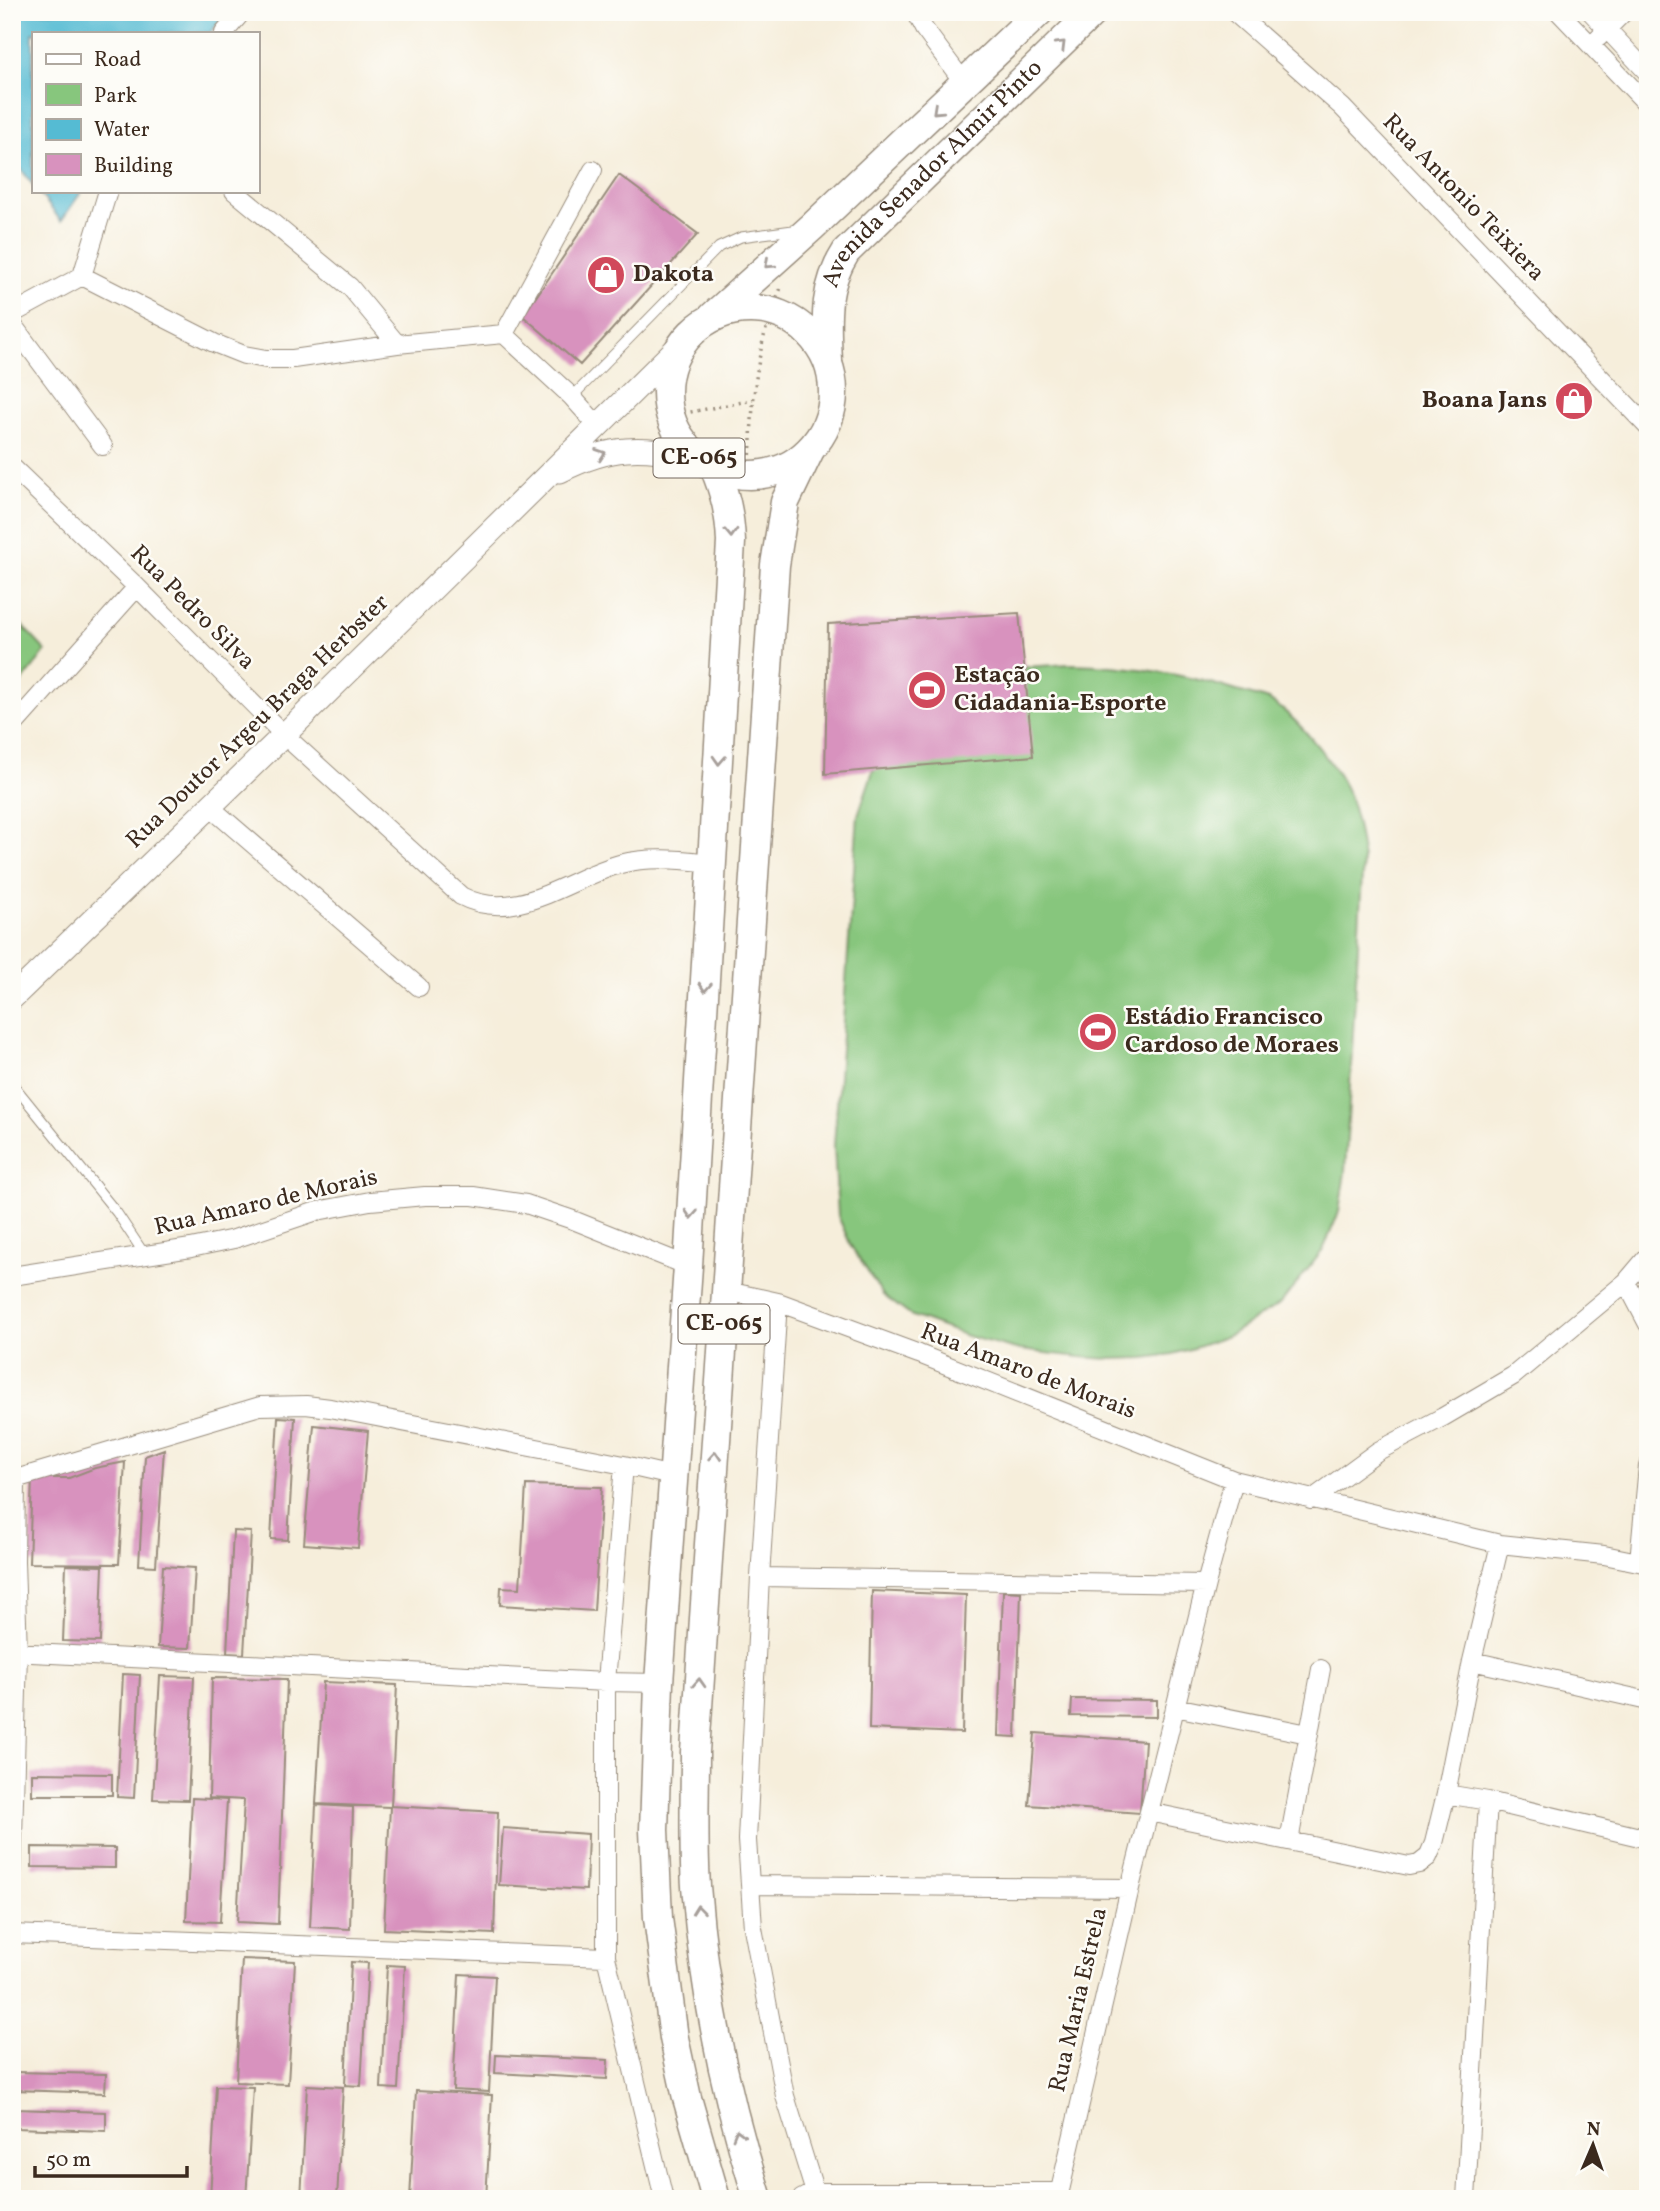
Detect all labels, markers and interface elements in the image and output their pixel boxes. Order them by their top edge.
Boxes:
legend [32,32,259,192]
one-way arrow [1052,41,1065,54]
text: Road [94,46,141,75]
street label: Avenida Senador Almir Pinto [814,52,1051,292]
text: Park [94,82,137,111]
one-way arrow [932,102,945,115]
street label: Rua Antonio Teixiera [1374,107,1552,289]
text: Water [94,116,150,145]
text: Building [94,152,173,181]
shop icon: Dakota [585,254,627,296]
one-way arrow [764,256,777,268]
place label: Dakota [633,258,714,292]
shop icon: Boana Jans [1553,380,1595,422]
place label: Boana Jans [1422,384,1547,418]
road number: CE-065 [654,438,744,478]
one-way arrow [594,448,607,462]
one-way arrow [723,527,738,538]
street label: Rua Pedro Silva [122,538,262,678]
street label: Rua Doutor Argeu Braga Herbster [119,587,397,857]
place label: Estação Cidadania-Esporte [954,659,1167,721]
sports icon: Estação Cidadania-Esporte [906,669,948,711]
one-way arrow [711,754,726,765]
one-way arrow [697,982,712,993]
place label: Estádio Francisco Cardoso de Moraes [1125,1001,1339,1063]
sports icon: Estádio Francisco Cardoso de Moraes [1077,1011,1119,1053]
street label: Rua Amaro de Morais [151,1161,381,1245]
one-way arrow [683,1209,698,1220]
road number: CE-065 [678,1304,770,1344]
street label: Rua Amaro de Morais [915,1315,1141,1429]
one-way arrow [707,1450,722,1461]
one-way arrow [692,1677,707,1688]
one-way arrow [691,1904,706,1916]
street label: Rua Maria Estrela [1041,1904,1117,2096]
north arrow [1558,2110,1628,2180]
text: N [1586,2117,1601,2143]
one-way arrow [732,2128,747,2140]
scale bar [35,2134,187,2178]
text: 50 m [46,2146,91,2175]

